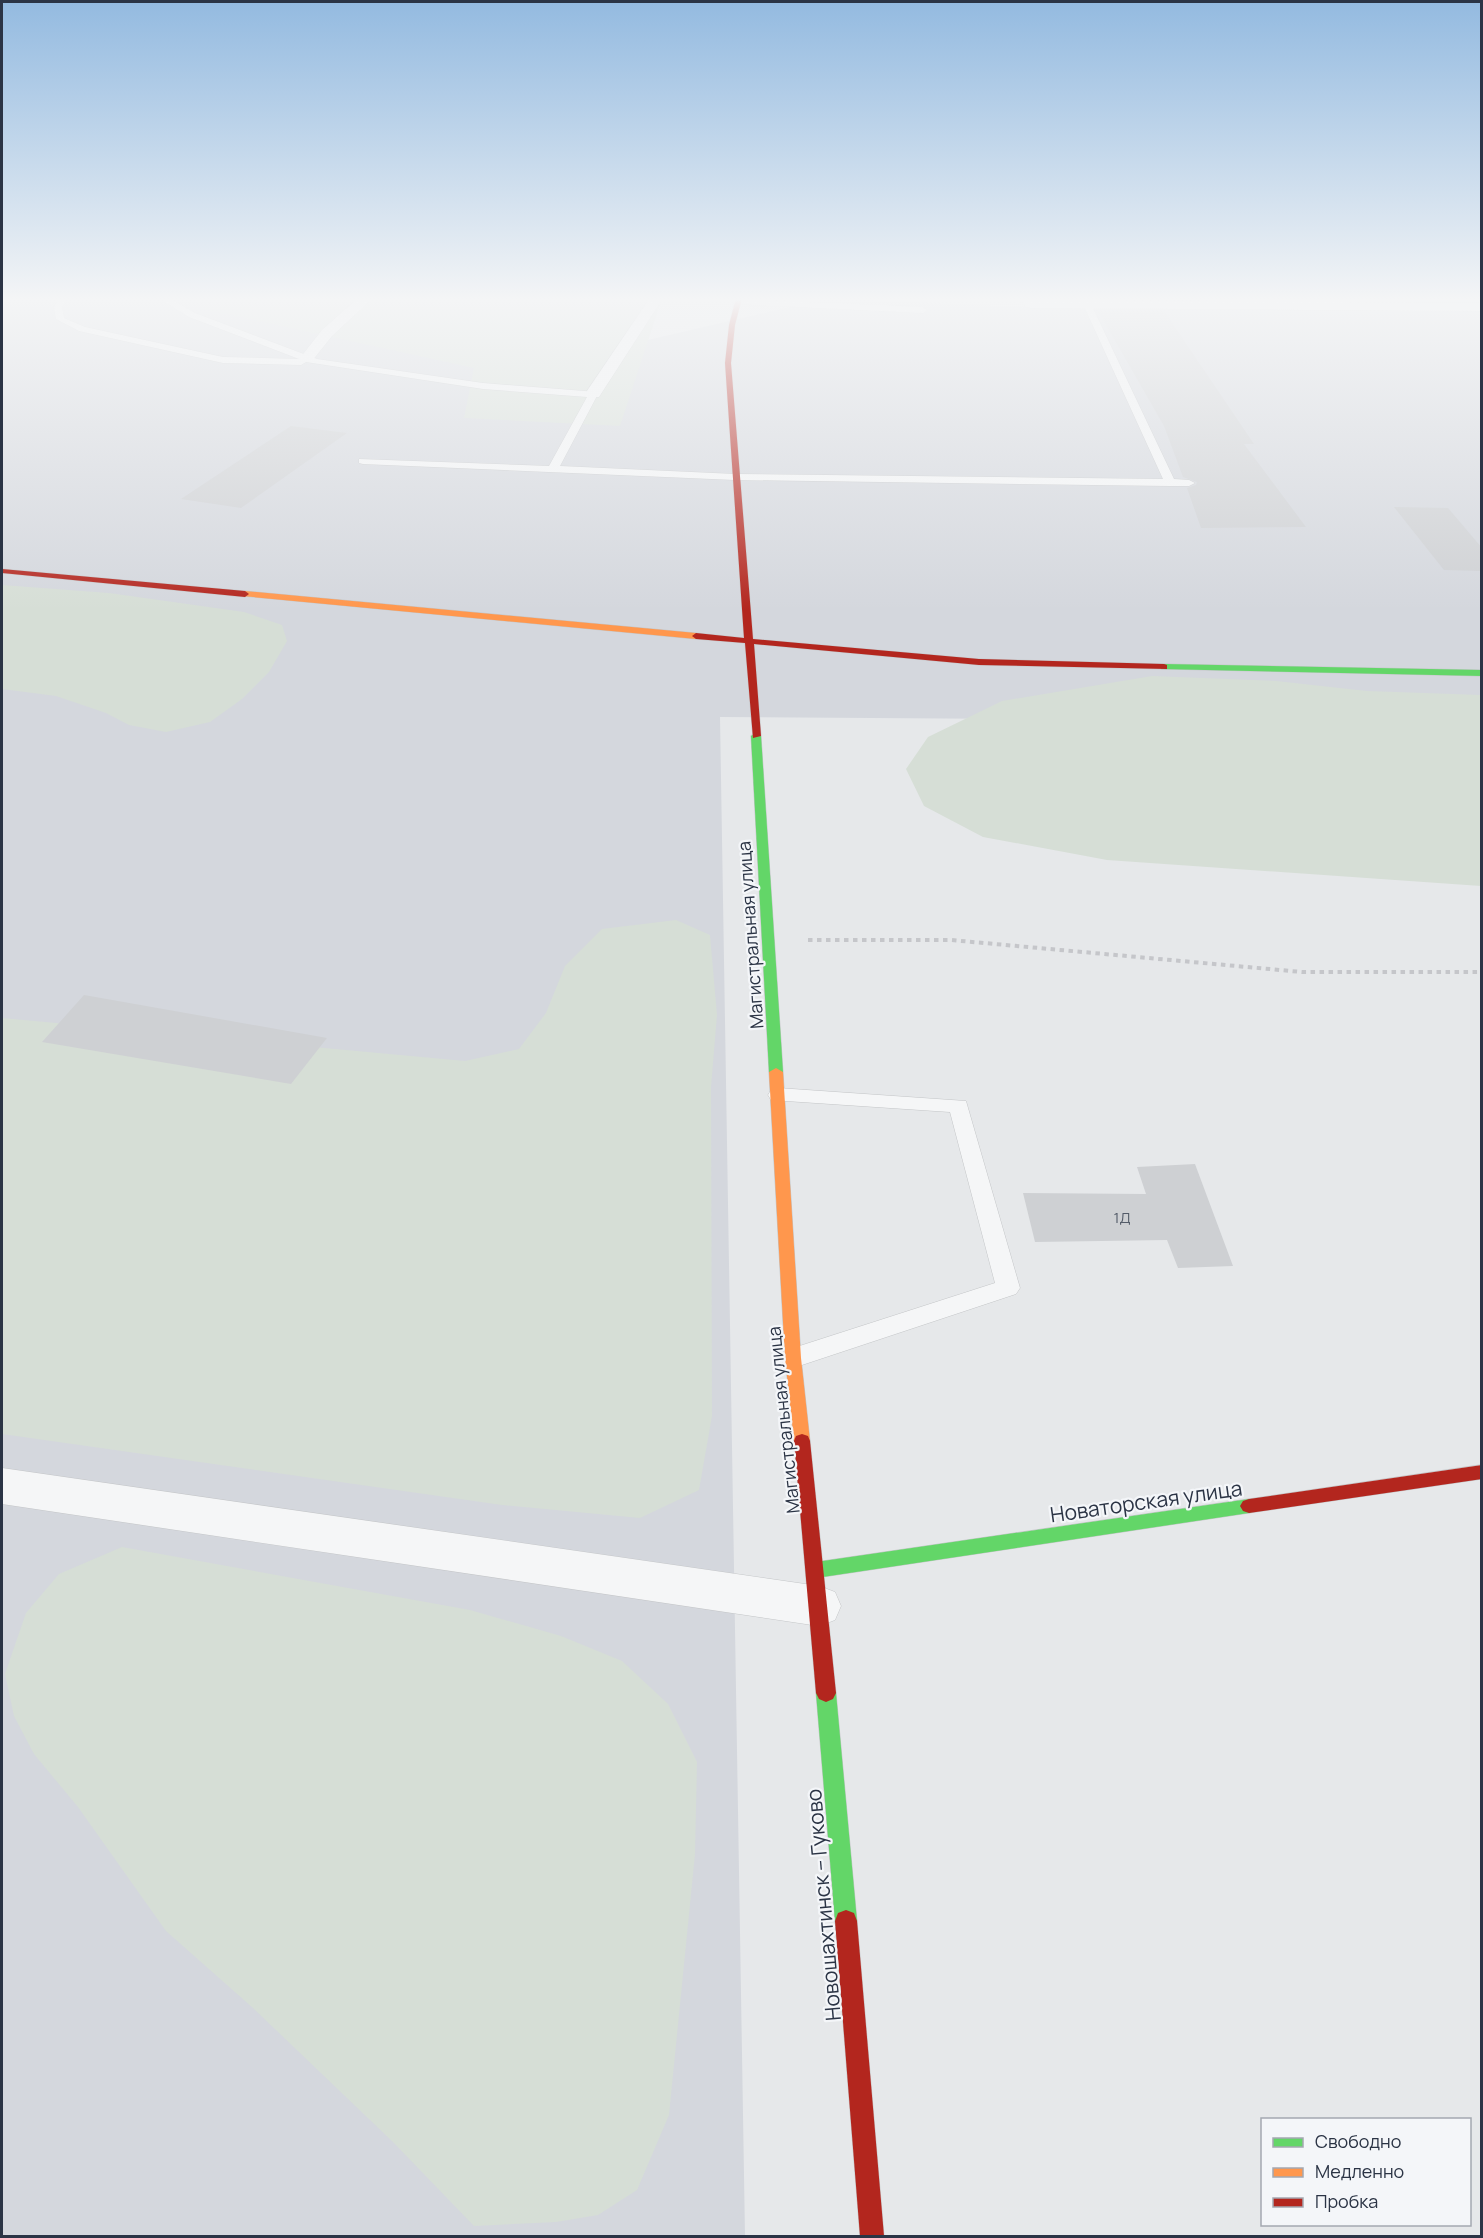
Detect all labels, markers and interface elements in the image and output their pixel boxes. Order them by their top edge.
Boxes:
street label: Магистральная улица [731,840,769,1030]
house number: 1Д [1114,1207,1130,1228]
street label: Магистральная улица [761,1325,805,1515]
street label: Новаторская улица [1048,1474,1244,1528]
street label: Новошахтинск – Гуково [799,1788,847,2022]
legend [1261,2118,1471,2226]
text: Свободно [1315,2129,1401,2153]
text: Медленно [1315,2159,1404,2183]
text: Пробка [1315,2189,1378,2213]

